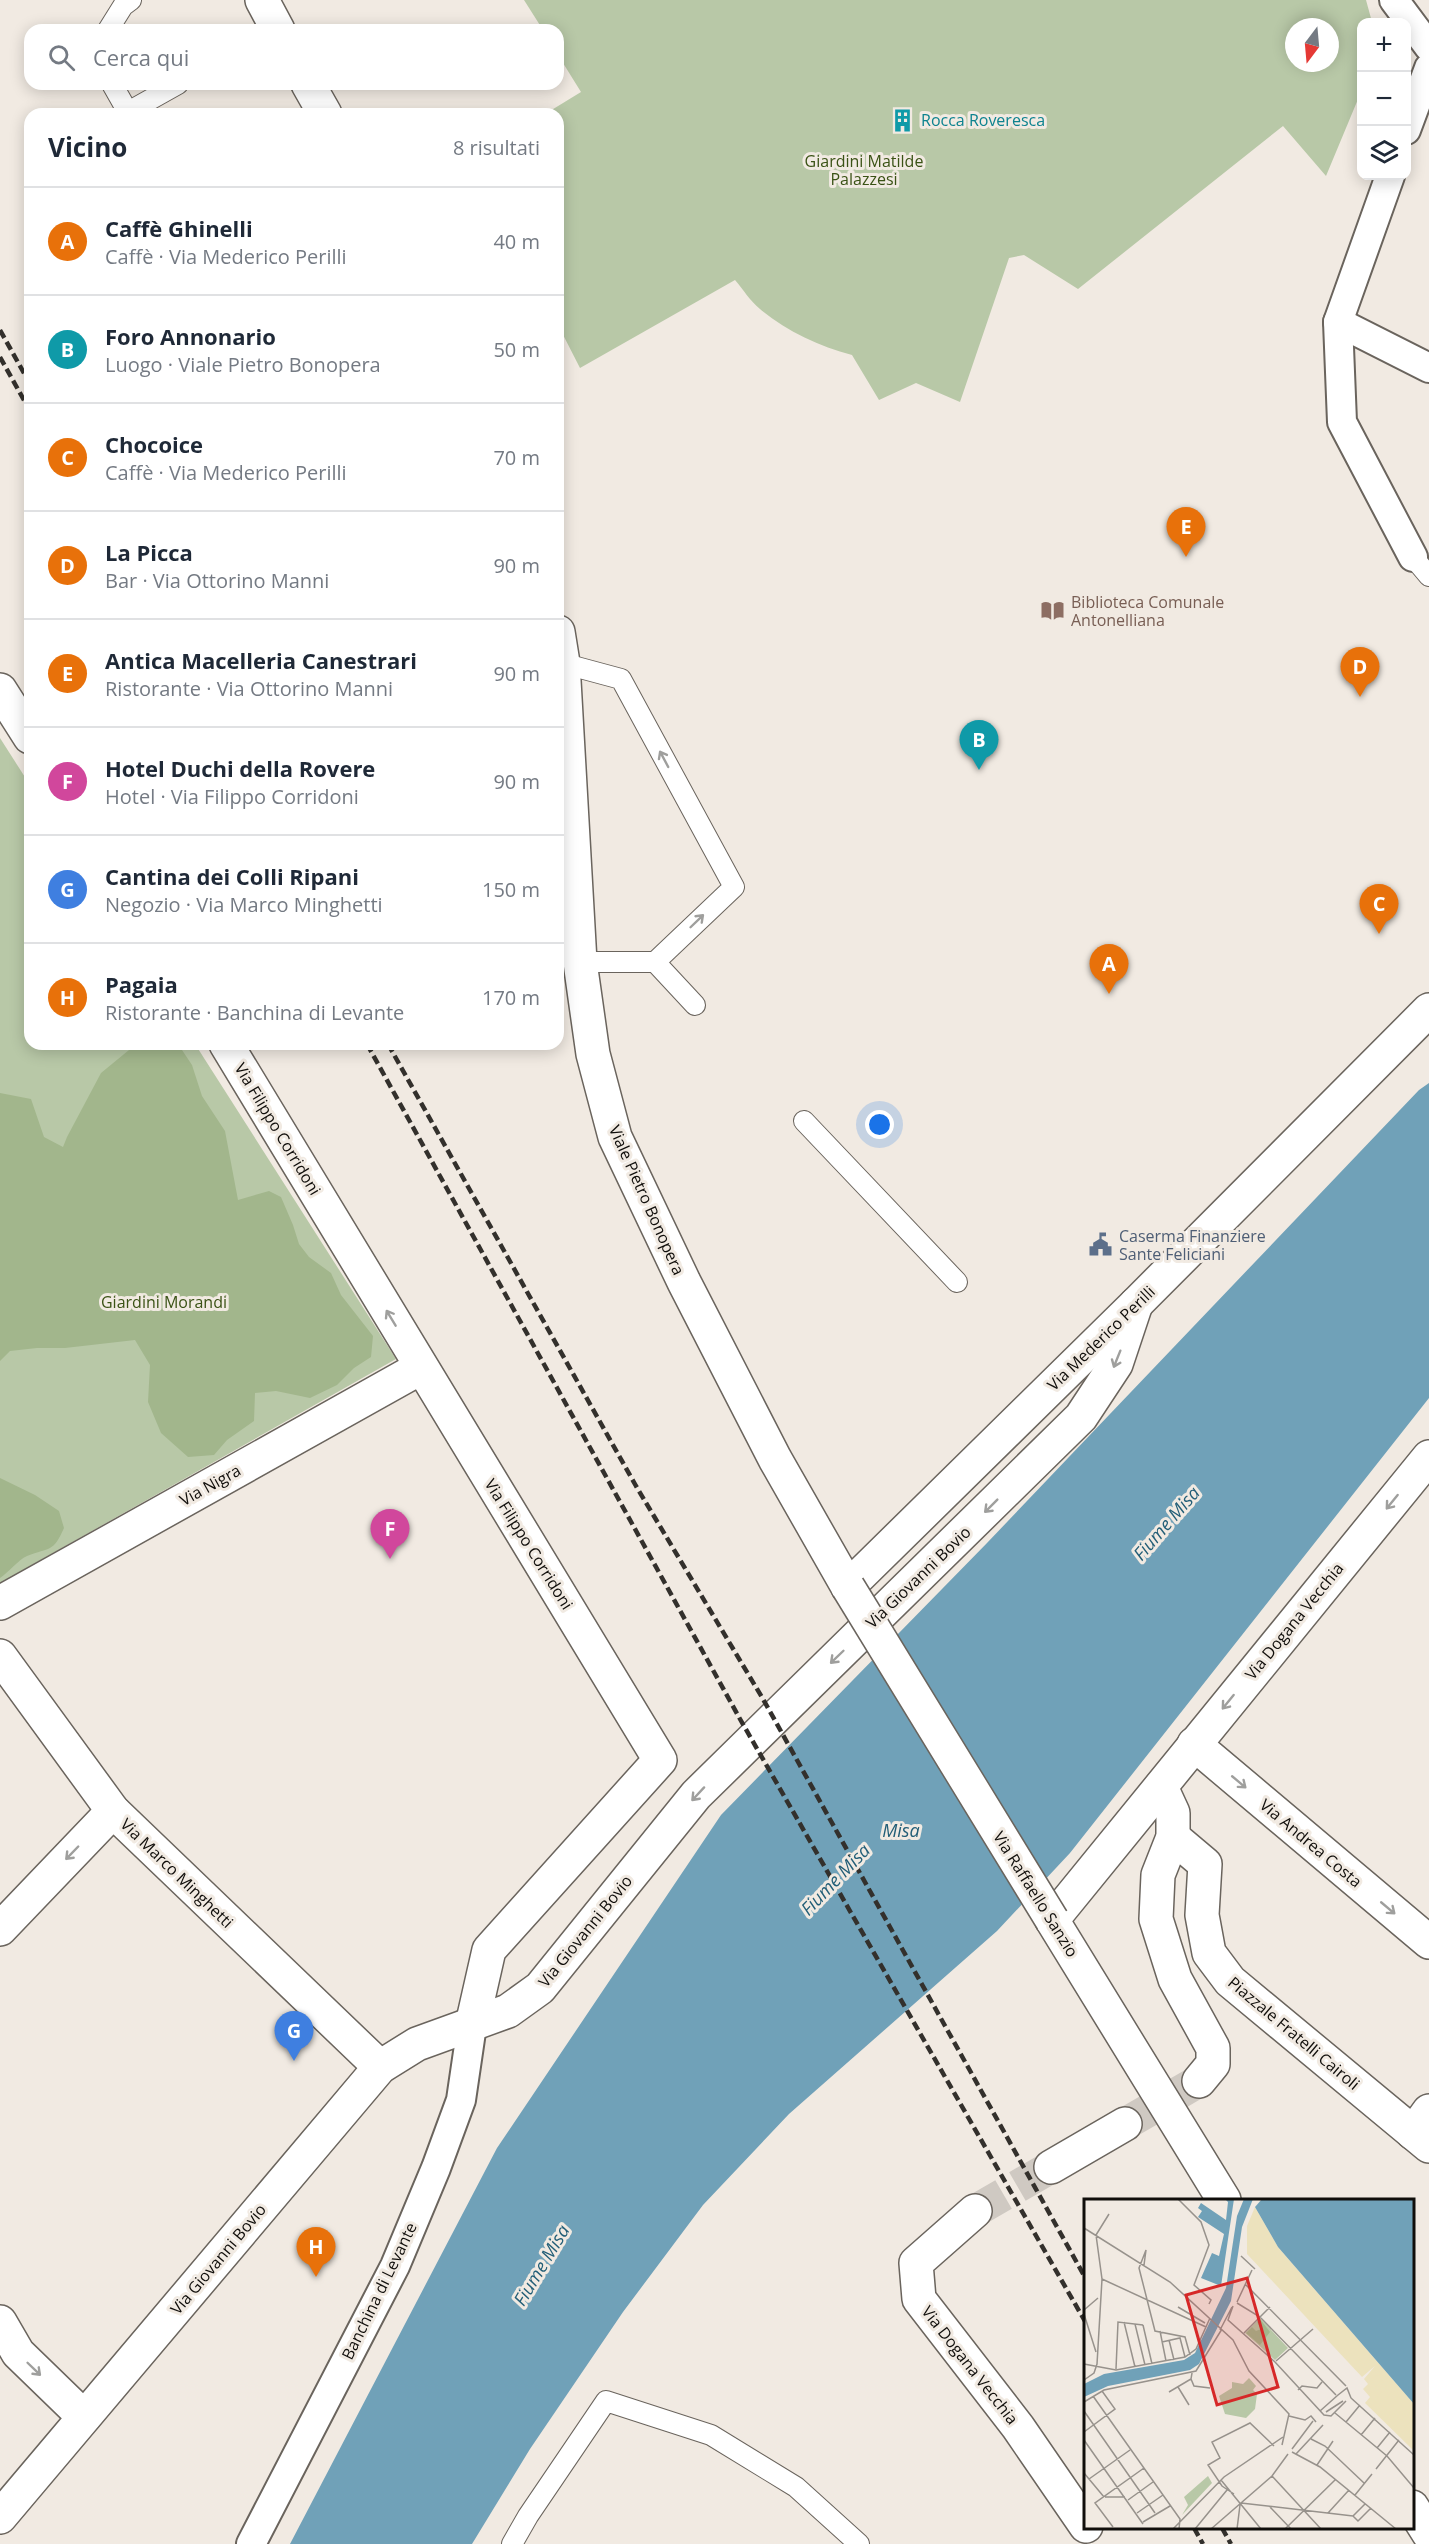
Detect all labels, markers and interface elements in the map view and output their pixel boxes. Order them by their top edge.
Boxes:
north arrow [1285,18,1339,72]
map controls [1357,18,1411,180]
button: + [1357,18,1411,72]
search box [24,24,564,90]
icon: search [45,41,78,74]
text: Cerca qui [93,42,189,72]
button: − [1357,72,1411,126]
building icon: Rocca Roveresca [890,107,916,133]
place label: Rocca Roveresca [921,109,1045,131]
button: layers [1357,126,1411,180]
text: Vicino [48,129,127,165]
text: 8 risultati [453,134,540,161]
park label: Giardini Matilde Palazzesi [805,150,923,190]
text: Caffè Ghinelli [105,213,253,243]
text: A [61,228,74,255]
text: 40 m [493,228,540,255]
text: Caffè · Via Mederico Perilli [105,243,347,270]
text: Foro Annonario [105,321,276,351]
text: B [61,336,74,363]
text: 50 m [493,336,540,363]
text: Luogo · Viale Pietro Bonopera [105,351,381,378]
text: Chocoice [105,429,203,459]
text: C [61,444,74,471]
text: 70 m [493,444,540,471]
text: Caffè · Via Mederico Perilli [105,459,347,486]
pin: E [1166,508,1206,557]
text: La Picca [105,537,193,567]
text: D [60,552,75,579]
text: 90 m [493,552,540,579]
text: Bar · Via Ottorino Manni [105,567,329,594]
place label: Biblioteca Comunale Antonelliana [1071,591,1224,631]
library icon: Biblioteca Comunale Antonelliana [1040,598,1066,624]
text: Antica Macelleria Canestrari [105,645,417,675]
pin: D [1340,648,1380,697]
text: E [62,660,73,687]
text: 90 m [493,660,540,687]
text: Ristorante · Via Ottorino Manni [105,675,393,702]
pin: B [960,720,998,770]
one-way arrow [658,751,669,769]
text: Hotel Duchi della Rovere [105,753,375,783]
text: F [62,768,73,795]
text: 90 m [493,768,540,795]
text: Hotel · Via Filippo Corridoni [105,783,359,810]
text: Cantina dei Colli Ripani [105,861,359,891]
text: G [60,876,75,903]
text: 150 m [482,876,540,903]
pin: C [1360,884,1398,934]
text: Negozio · Via Marco Minghetti [105,891,383,918]
one-way arrow [690,914,705,929]
pin: A [1090,944,1128,994]
text: Pagaia [105,969,178,999]
text: H [60,984,75,1011]
text: 170 m [482,984,540,1011]
text: Ristorante · Banchina di Levante [105,999,404,1026]
street label: Via Filippo Corridoni [230,1059,326,1199]
your location [865,1110,894,1139]
street label: Viale Pietro Bonopera [604,1122,690,1278]
place label: Caserma Finanziere Sante Feliciani [1119,1225,1266,1265]
public building icon: Caserma Finanziere Sante Feliciani [1088,1232,1114,1258]
street label: Via Mederico Perilli [1042,1281,1160,1395]
park label: Giardini Morandi [101,1291,227,1313]
one-way arrow [384,1310,396,1327]
one-way arrow [1111,1349,1122,1367]
street label: Via Nigra [175,1459,245,1511]
street label: Via Filippo Corridoni [480,1474,578,1614]
water label: Fiume Misa [1127,1481,1205,1565]
one-way arrow [1386,1494,1399,1510]
one-way arrow [983,1498,998,1513]
pin: F [370,1510,410,1559]
street label: Via Giovanni Bovio [861,1521,975,1633]
street label: Via Dogana Vecchia [1240,1558,1348,1684]
one-way arrow [829,1650,844,1664]
one-way arrow [1222,1694,1235,1710]
one-way arrow [1230,1775,1246,1788]
one-way arrow [691,1786,705,1801]
street label: Via Andrea Costa [1255,1794,1367,1892]
street label: Via Marco Minghetti [116,1813,238,1933]
water label: Misa [882,1818,920,1842]
street label: Via Raffaello Sanzio [988,1827,1084,1961]
water label: Fiume Misa [795,1838,875,1920]
one-way arrow [65,1846,79,1861]
street label: Via Giovanni Bovio [533,1870,637,1992]
one-way arrow [1380,1901,1396,1914]
street label: Piazzale Fratelli Cairoli [1224,1971,1364,2095]
pin: G [274,2012,314,2061]
street label: Via Giovanni Bovio [165,2199,271,2319]
inset map [1084,2199,1414,2529]
street label: Banchina di Levante [336,2219,422,2363]
water label: Fiume Misa [507,2220,575,2310]
pin: H [296,2228,336,2277]
street label: Via Dogana Vecchia [917,2301,1023,2429]
one-way arrow [27,2362,42,2376]

